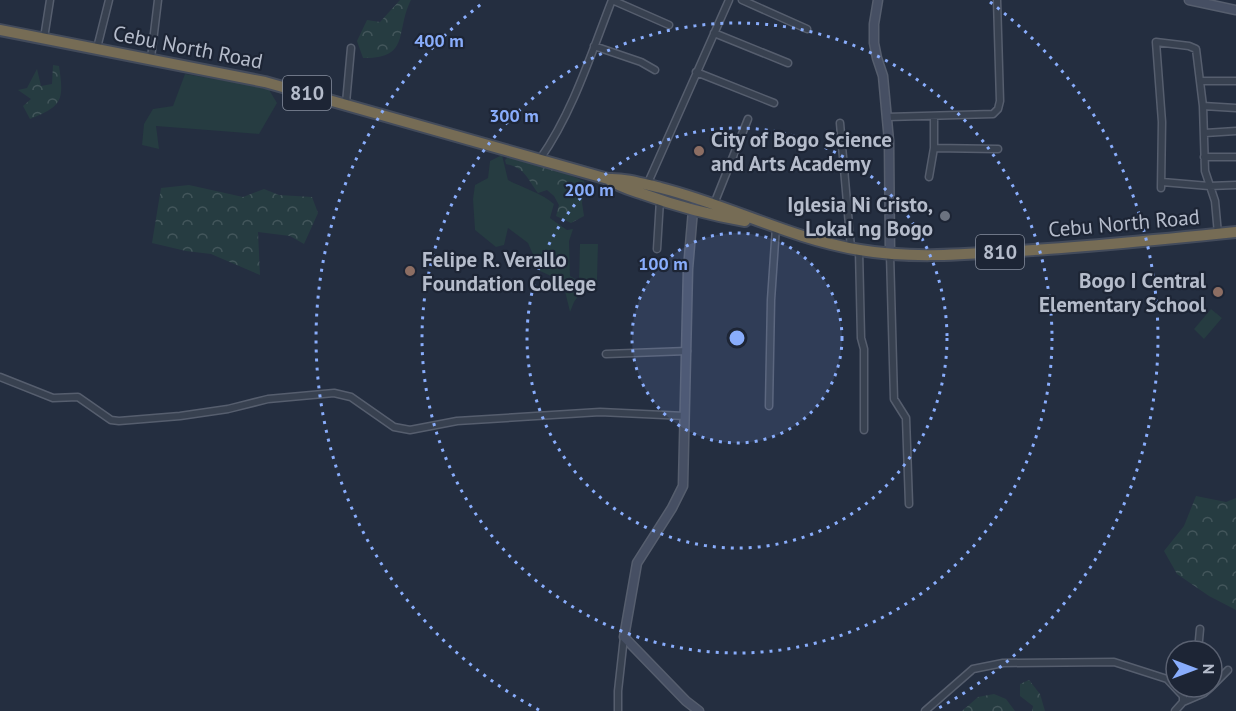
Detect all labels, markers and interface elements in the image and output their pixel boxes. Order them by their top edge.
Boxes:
street label: Cebu North Road [111,19,265,75]
text: 400 m [414,29,464,52]
road number: 810 [283,76,331,110]
text: 300 m [489,104,539,127]
place label: City of Bogo Science and Arts Academy [711,126,892,177]
marker: City of Bogo Science and Arts Academy [692,144,706,158]
text: 200 m [564,178,614,201]
place label: Iglesia Ni Cristo, Lokal ng Bogo [787,191,933,242]
street label: Cebu North Road [1047,203,1201,243]
marker: Iglesia Ni Cristo, Lokal ng Bogo [938,209,952,223]
road number: 810 [976,235,1024,269]
place label: Felipe R. Verallo Foundation College [422,246,596,297]
text: 100 m [638,252,688,275]
marker: Felipe R. Verallo Foundation College [403,264,417,278]
place label: Bogo I Central Elementary School [1039,267,1207,318]
marker: Bogo I Central Elementary School [1211,285,1225,299]
centre of rings [727,328,747,348]
north arrow [1164,639,1224,699]
text: N [1199,664,1219,674]

